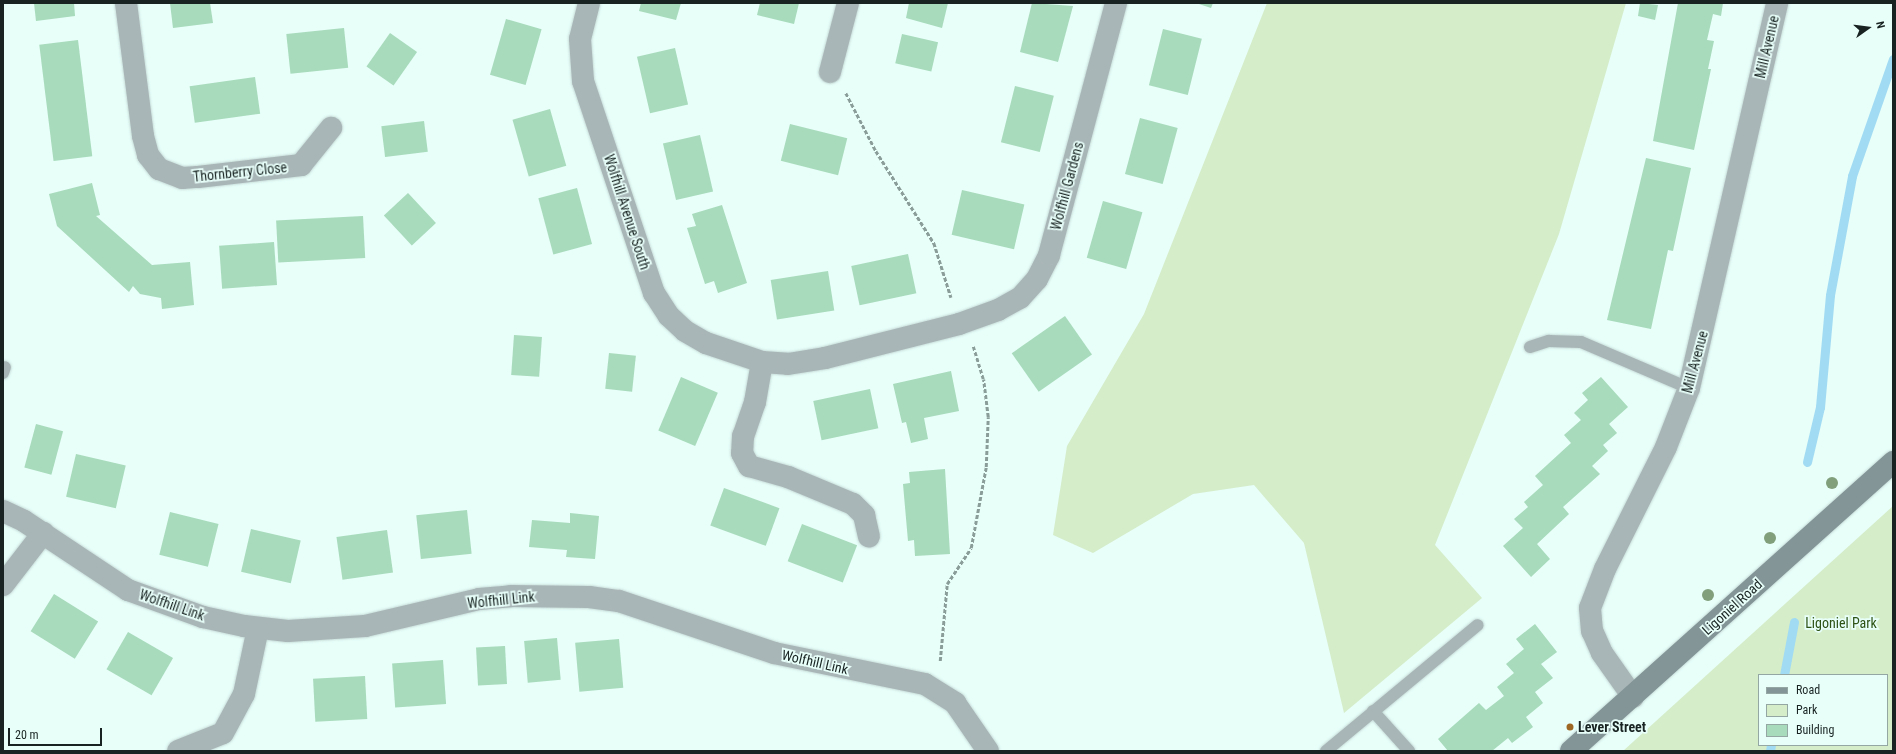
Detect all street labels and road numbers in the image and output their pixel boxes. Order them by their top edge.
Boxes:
street label: Mill Avenue [1752,14,1782,80]
street label: Wolfhill Gardens [1047,140,1087,232]
street label: Wolfhill Avenue South [600,152,654,272]
street label: Thornberry Close [192,159,288,185]
street label: Mill Avenue [1679,329,1711,395]
street label: Ligoniel Road [1699,576,1765,638]
street label: Wolfhill Link [137,586,207,624]
street label: Wolfhill Link [466,588,536,612]
street label: Wolfhill Link [780,646,850,678]

